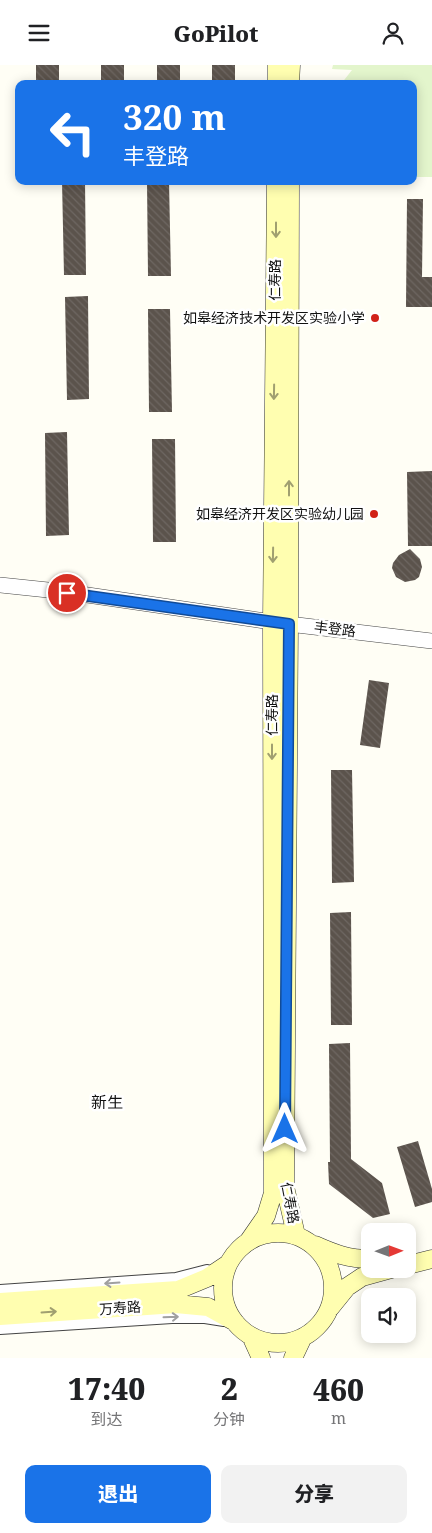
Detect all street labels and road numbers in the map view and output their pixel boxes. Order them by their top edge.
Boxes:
street label: 仁寿路 [265,259,284,301]
street label: 丰登路 [313,617,357,640]
street label: 仁寿路 [262,694,281,736]
street label: 仁寿路 [277,1180,304,1225]
street label: 万寿路 [98,1297,142,1318]

